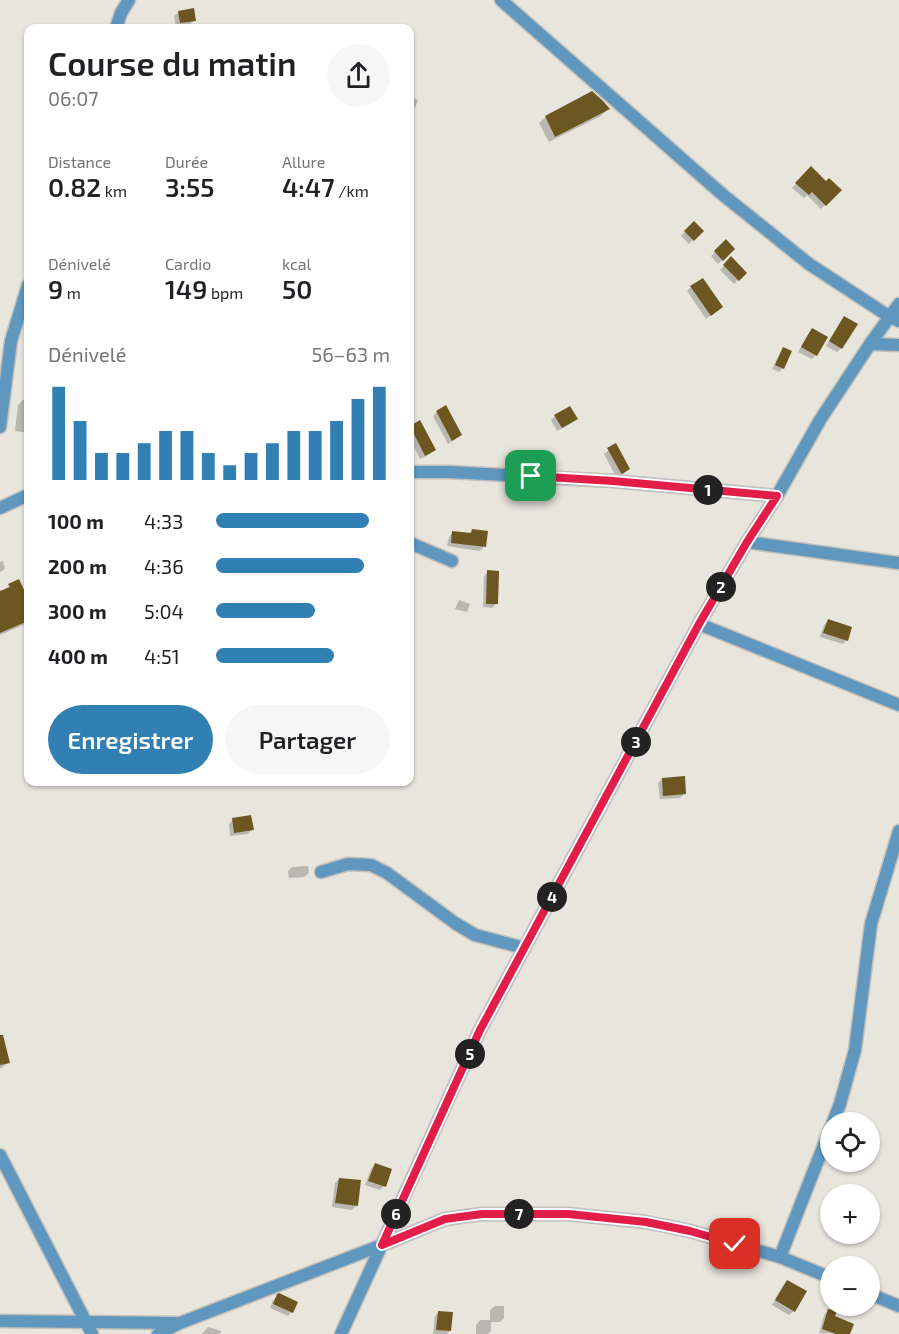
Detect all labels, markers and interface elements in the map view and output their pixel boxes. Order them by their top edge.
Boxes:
text: Course du matin [48,43,297,83]
button: share [327,44,390,107]
text: 06:07 [48,86,99,110]
text: Distance [48,152,111,171]
text: Durée [165,152,208,171]
text: Allure [282,152,325,171]
text: 0.82 [48,171,101,202]
text: 3:55 [165,171,214,202]
text: 4:47 [282,171,335,202]
text: km [101,181,127,200]
text: /km [335,181,369,200]
text: Dénivelé [48,254,111,273]
text: Cardio [165,254,211,273]
text: kcal [282,254,311,273]
text: 9 [48,273,63,304]
text: 149 [165,273,207,304]
text: 50 [282,273,312,304]
text: m [63,283,81,302]
text: bpm [207,283,243,302]
text: Dénivelé [48,342,127,366]
text: 56–63 m [311,342,390,366]
pin [505,450,556,501]
icon: arrive [514,459,547,492]
pin: 1 [693,475,723,505]
text: 1 [705,480,711,499]
text: 100 m [48,509,104,533]
text: 4:33 [144,509,183,533]
text: 200 m [48,554,107,578]
text: 4:36 [144,554,184,578]
pin: 2 [706,572,736,602]
text: 2 [716,577,726,596]
text: 300 m [48,599,107,623]
text: 5:04 [144,599,184,623]
text: 400 m [48,644,108,668]
text: 4:51 [144,644,180,668]
button: Enregistrer [48,705,213,774]
button: Partager [225,705,390,774]
pin: 3 [621,727,651,757]
text: 3 [631,732,641,751]
pin: 4 [537,882,567,912]
text: 4 [547,887,557,906]
pin: 5 [455,1039,485,1069]
text: 5 [466,1044,474,1063]
map controls [820,1112,880,1316]
button: locate [820,1112,880,1172]
button: + [820,1184,880,1244]
pin: 6 [381,1199,411,1229]
pin: 7 [504,1199,534,1229]
text: 6 [391,1204,401,1223]
text: 7 [515,1204,523,1223]
pin [709,1218,760,1269]
icon: check [718,1227,751,1260]
button: − [820,1256,880,1316]

